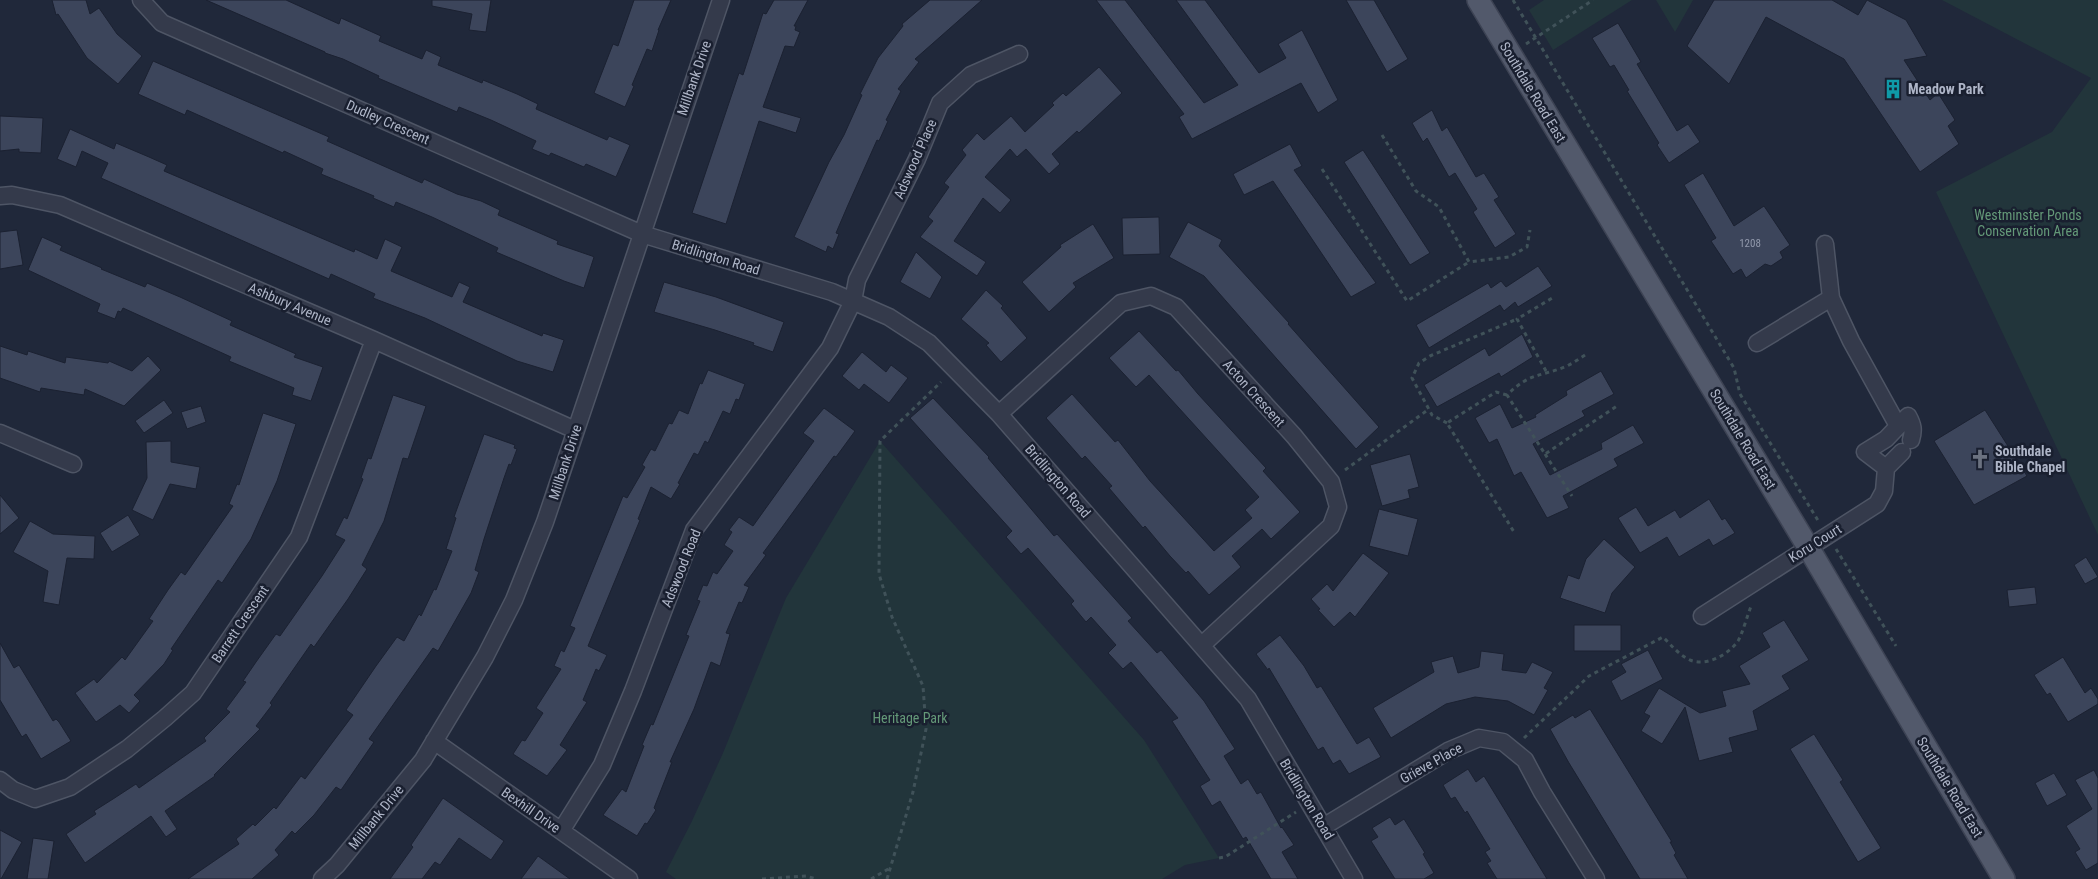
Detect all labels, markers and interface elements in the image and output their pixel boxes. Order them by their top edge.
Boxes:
street label: Millbank Drive [674,38,714,118]
street label: Southdale Road East [1497,39,1569,145]
building icon: Meadow Park [1882,78,1904,100]
place label: Meadow Park [1908,81,1984,97]
street label: Dudley Crescent [344,97,432,147]
street label: Adswood Place [890,116,940,201]
park label: Westminster Ponds Conservation Area [1974,207,2082,239]
street label: Bridlington Road [670,236,762,278]
house number: 1208 [1739,237,1761,250]
street label: Ashbury Avenue [246,279,334,329]
street label: Acton Crescent [1220,356,1288,430]
street label: Southdale Road East [1707,386,1779,492]
street label: Millbank Drive [545,422,585,502]
street label: Bridlington Road [1022,441,1094,521]
place label: Southdale Bible Chapel [1995,443,2065,475]
church icon: Southdale Bible Chapel [1969,448,1991,470]
street label: Koru Court [1786,521,1844,565]
street label: Adswood Road [658,527,704,609]
street label: Barrett Crescent [208,582,272,666]
park label: Heritage Park [872,710,948,726]
street label: Southdale Road East [1914,734,1986,840]
street label: Grieve Place [1397,739,1465,787]
street label: Bridlington Road [1277,756,1337,842]
street label: Millbank Drive [345,781,407,852]
street label: Bexhill Drive [499,784,564,836]

